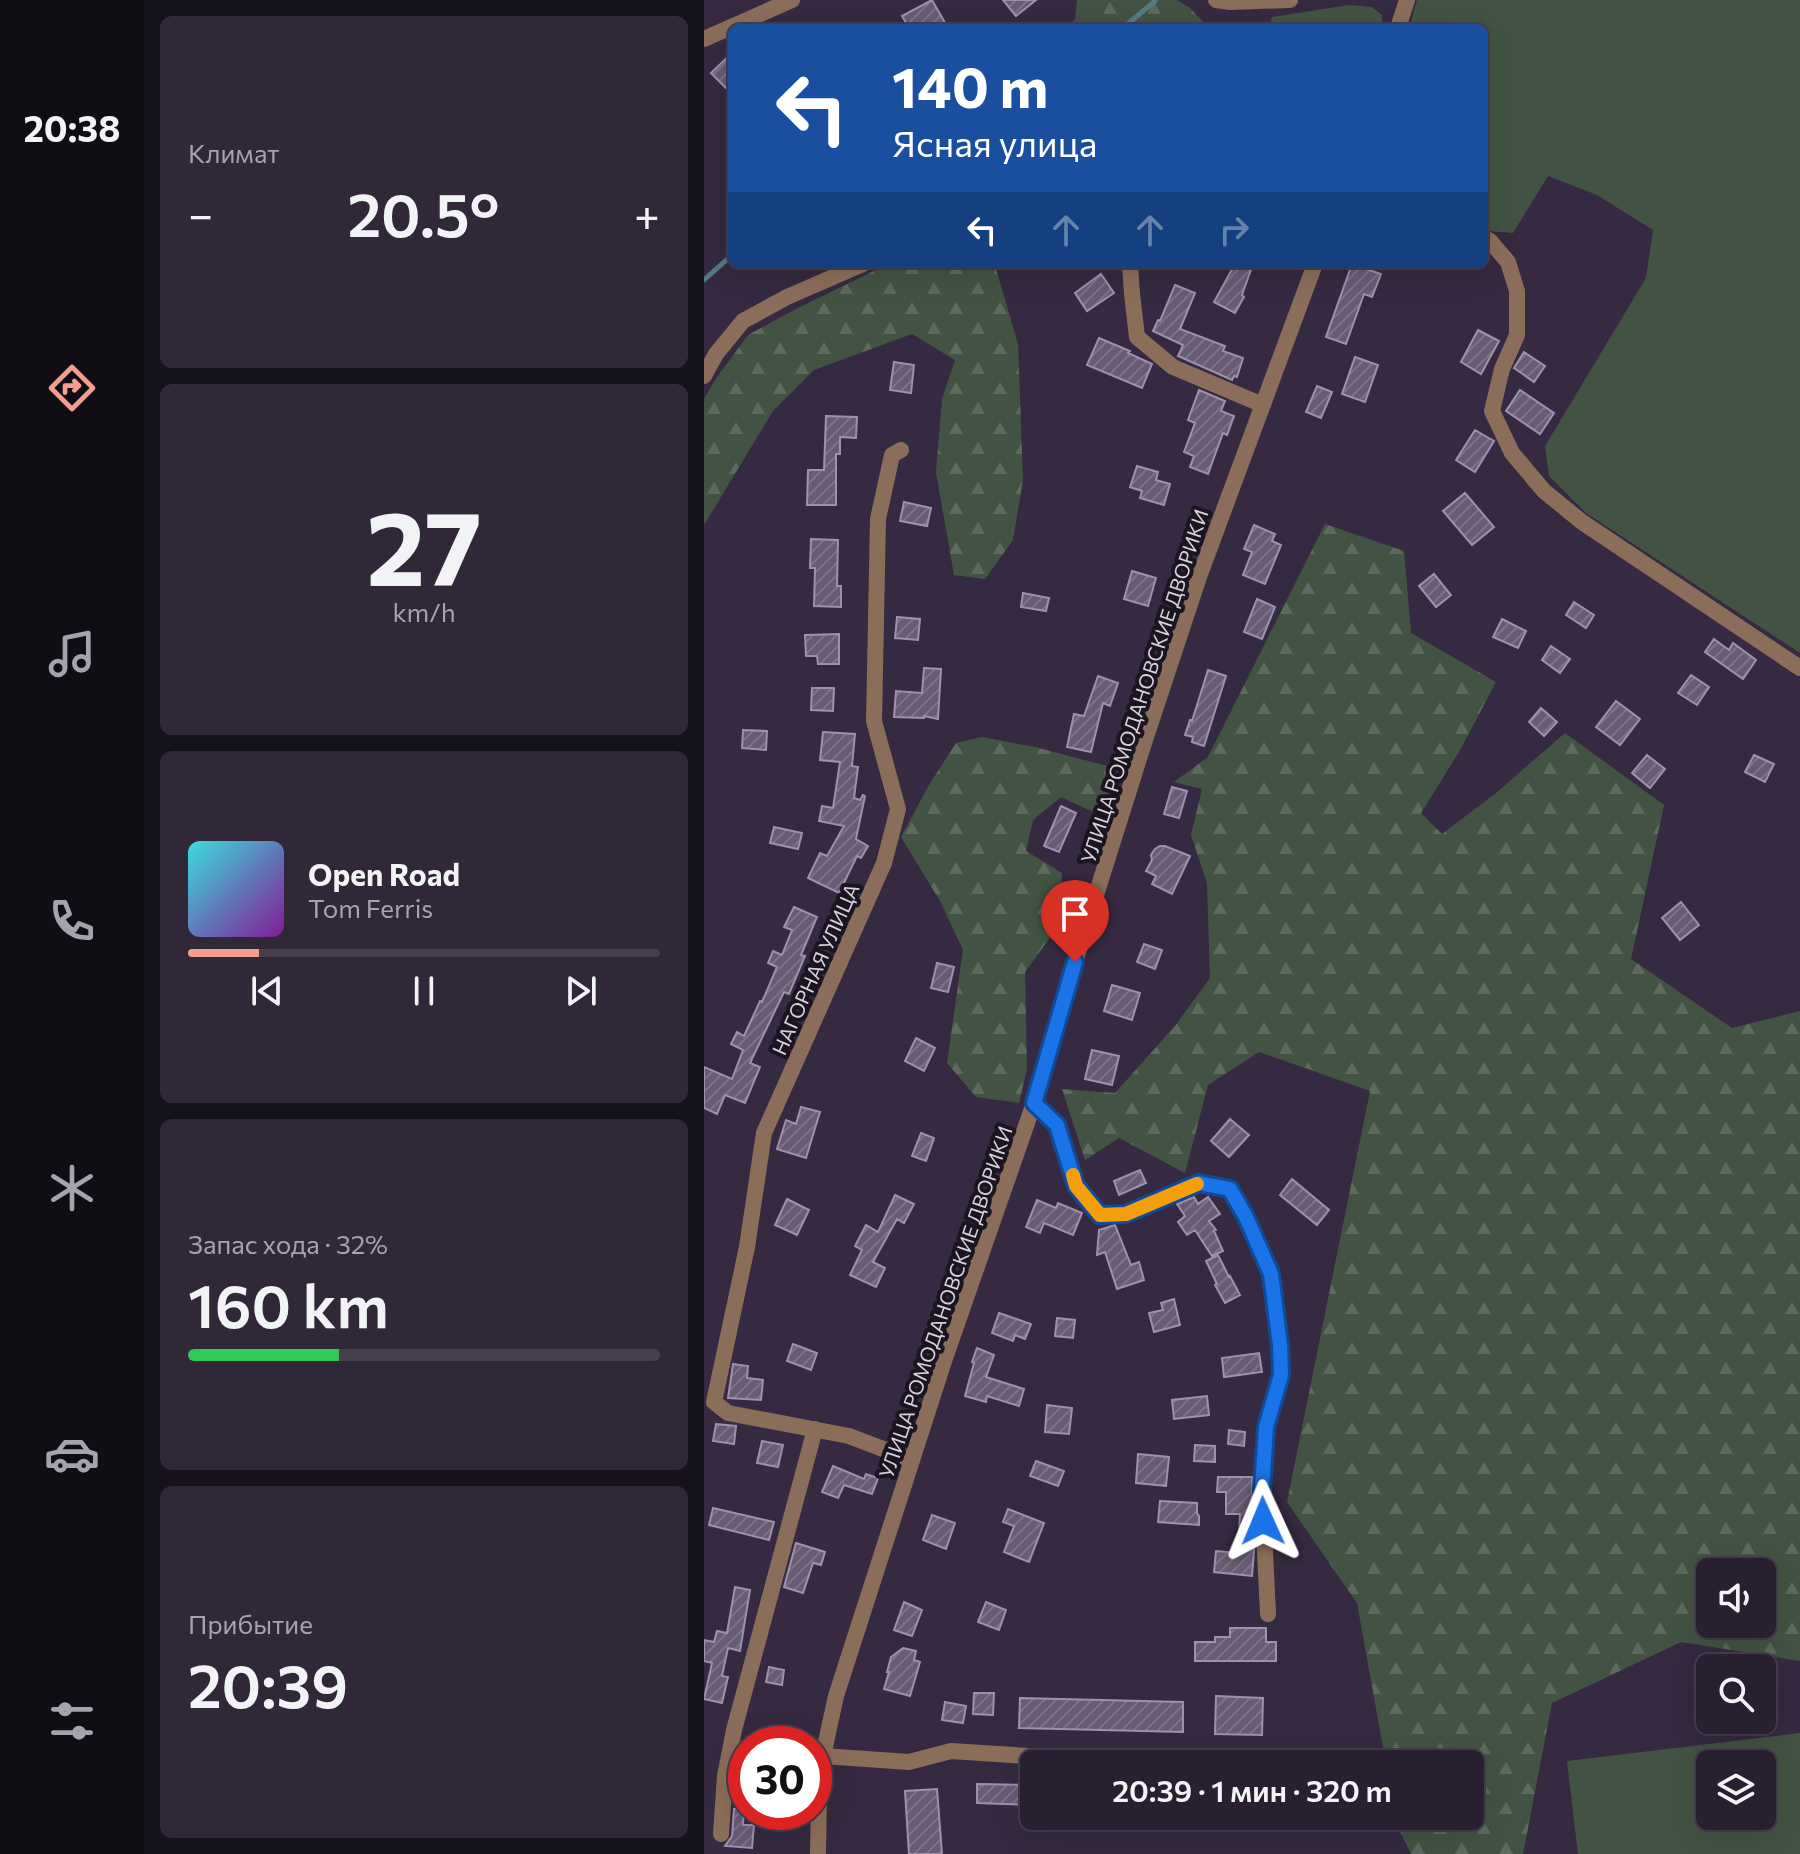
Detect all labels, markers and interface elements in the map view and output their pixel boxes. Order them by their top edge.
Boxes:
text: 140 m [892,51,1048,120]
icon: left [760,56,864,160]
text: 20:38 [24,105,120,149]
text: Ясная улица [892,120,1097,164]
text: Климат [188,137,280,168]
text: 20.5° [348,176,500,249]
text: − [188,186,213,240]
text: + [634,186,660,240]
icon: left [960,208,1004,252]
icon: ahead [1044,208,1088,252]
icon: ahead [1128,208,1172,252]
icon: right [1212,208,1256,252]
icon: directions [44,360,100,416]
text: 27 [366,480,482,607]
street label: УЛИЦА РОМОДАНОВСКИЕ ДВОРИКИ [1075,506,1213,866]
text: km/h [392,596,456,627]
icon: music [44,626,100,682]
text: Open Road [308,855,460,892]
street label: НАГОРНАЯ УЛИЦА [766,879,864,1058]
pin [1041,880,1109,962]
text: Tom Ferris [308,892,433,923]
icon: arrive [1053,892,1097,936]
icon: phone [44,893,100,949]
icon: previous [245,969,289,1013]
icon: pause [402,969,446,1013]
icon: next [559,969,603,1013]
street label: УЛИЦА РОМОДАНОВСКИЕ ДВОРИКИ [873,1123,1017,1481]
icon: climate [44,1160,100,1216]
text: Запас хода · 32% [188,1228,388,1259]
text: 160 km [188,1267,389,1340]
icon: car [44,1426,100,1482]
position arrow [1221,1479,1305,1563]
map controls [1696,1558,1776,1830]
button: sound [1696,1558,1776,1638]
text: Прибытие [188,1608,313,1639]
text: 20:39 [188,1647,348,1720]
button: search [1696,1654,1776,1734]
icon: filters [44,1693,100,1749]
speed limit sign: 30 [728,1726,832,1830]
button: layers [1696,1750,1776,1830]
text: 20:39 · 1 мин · 320 m [1112,1771,1392,1808]

